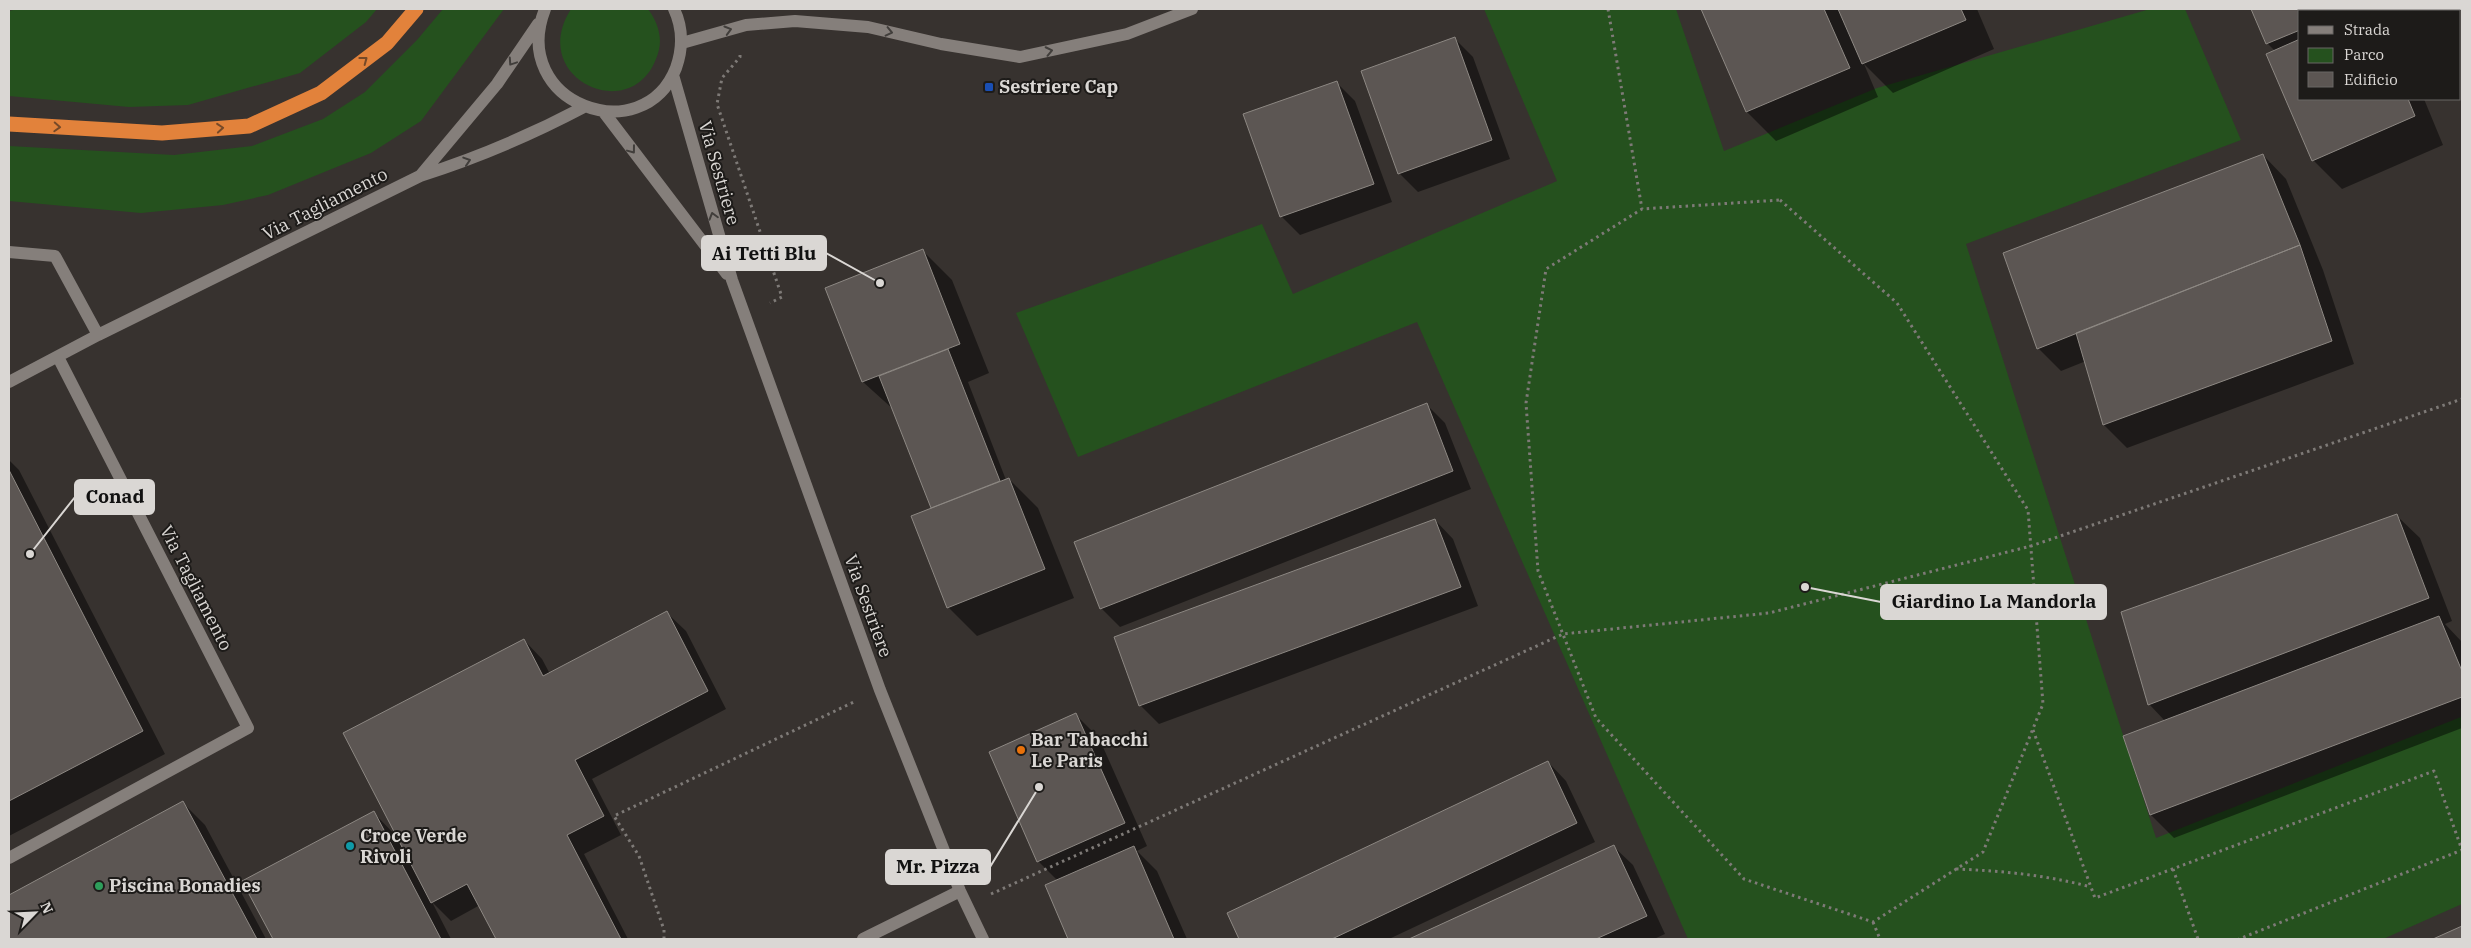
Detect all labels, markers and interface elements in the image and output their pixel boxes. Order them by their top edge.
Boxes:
legend [2298,10,2461,100]
text: Strada [2344,20,2390,39]
one-way arrow [724,25,732,35]
one-way arrow [885,26,894,37]
text: Parco [2344,45,2384,64]
one-way arrow [1044,46,1053,56]
one-way arrow [509,56,518,66]
one-way arrow [358,58,367,66]
text: Edificio [2344,70,2398,89]
place label: Sestriere Cap [999,75,1118,98]
marker: Sestriere Cap [983,81,995,93]
street label: Via Sestriere [694,118,745,228]
one-way arrow [54,122,62,133]
one-way arrow [216,123,224,134]
one-way arrow [626,144,635,154]
one-way arrow [462,157,470,167]
street label: Via Tagliamento [258,162,391,245]
one-way arrow [709,213,719,221]
callout: Ai Tetti Blu [702,236,826,270]
text: Ai Tetti Blu [712,241,816,265]
callout: Conad [75,480,154,514]
text: Conad [86,484,144,508]
street label: Via Tagliamento [155,521,238,654]
street label: Via Sestriere [839,551,898,660]
callout: Giardino La Mandorla [1881,585,2106,619]
text: Giardino La Mandorla [1892,589,2097,613]
place label: Bar Tabacchi Le Paris [1031,728,1148,772]
marker: Bar Tabacchi Le Paris [1015,744,1027,756]
place label: Croce Verde Rivoli [360,824,467,868]
marker: Croce Verde Rivoli [344,840,356,852]
callout: Mr. Pizza [886,850,990,884]
text: Mr. Pizza [896,854,980,878]
place label: Piscina Bonadies [109,874,261,897]
marker: Piscina Bonadies [93,880,105,892]
north arrow [10,888,60,938]
text: N [36,899,57,916]

